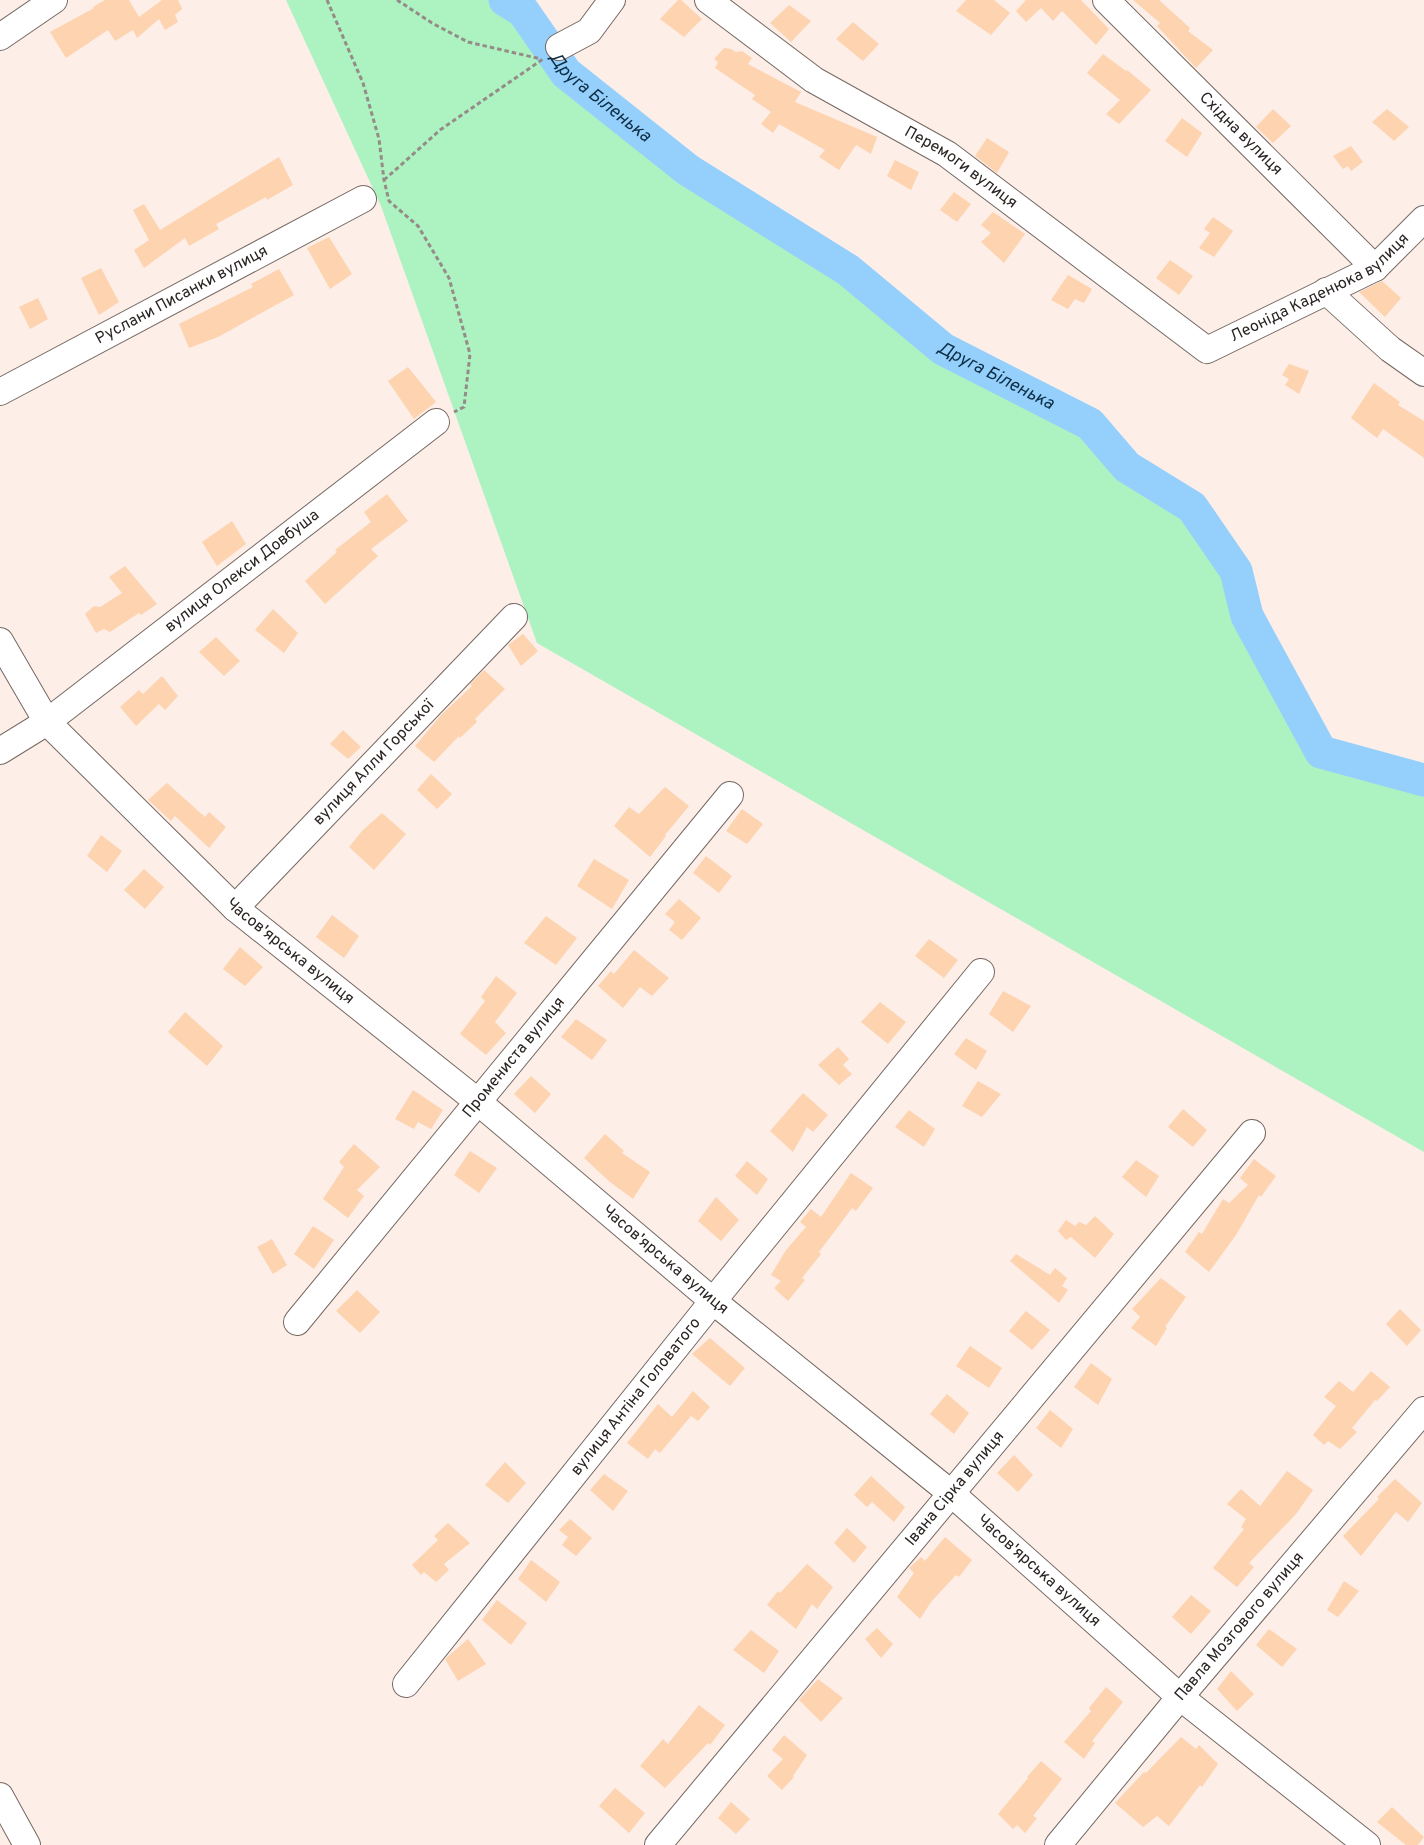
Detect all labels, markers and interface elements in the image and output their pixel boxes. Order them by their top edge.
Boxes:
water label: Друга Біленька [544,48,656,148]
street label: Східна вулиця [1195,88,1287,180]
street label: Перемоги вулиця [901,122,1021,213]
street label: Леоніда Каденюка вулиця [1227,229,1414,347]
street label: Руслани Писанки вулиця [92,241,272,349]
water label: Друга Біленька [934,337,1059,416]
street label: вулиця Олекси Довбуша [161,505,324,637]
street label: вулиця Алли Горської [309,695,440,830]
street label: Часов'ярська вулиця [221,894,358,1009]
street label: Промениста вулиця [459,993,570,1122]
street label: Часов'ярська вулиця [598,1201,732,1319]
street label: вулиця Антіна Головатого [567,1314,706,1480]
street label: Івана Сірка вулиця [902,1427,1009,1550]
street label: Часов'ярська вулиця [972,1511,1105,1631]
street label: Павла Мозгового вулиця [1171,1548,1309,1705]

